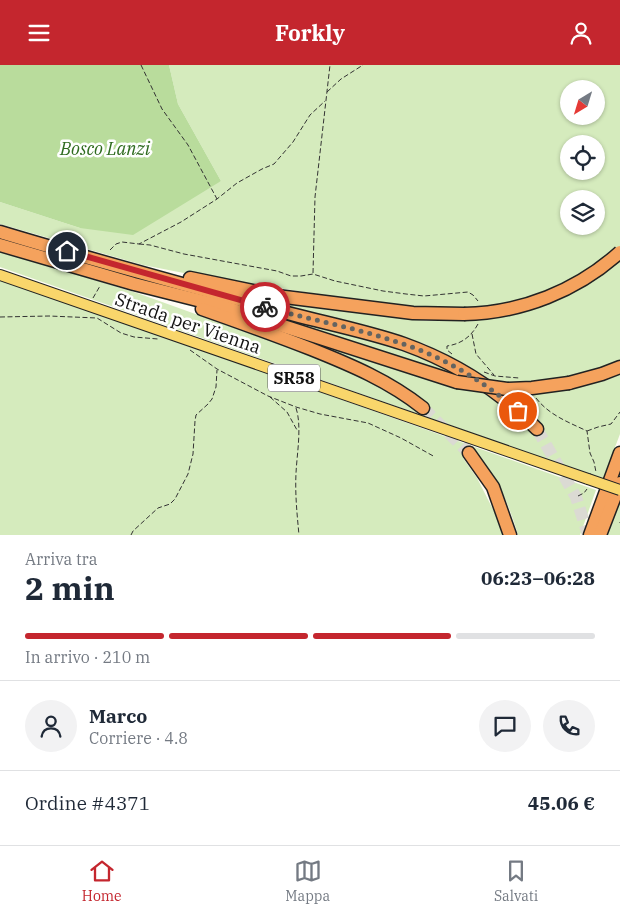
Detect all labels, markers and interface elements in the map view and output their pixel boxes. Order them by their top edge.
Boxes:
text: Forkly [275,18,345,47]
icon: menu [25,19,53,47]
icon: person [567,19,595,47]
north arrow [560,80,605,125]
map controls [560,80,605,235]
button: locate [560,135,605,180]
park label: Bosco Lanzi [59,137,151,160]
button: layers [560,190,605,235]
pin [46,230,88,272]
icon: home [53,237,81,265]
courier [240,282,290,332]
street label: Strada per Vienna [112,287,264,359]
icon: bike [251,293,279,321]
road number: SR58 [268,365,320,391]
pin [497,390,539,432]
icon: bag [504,397,532,425]
text: Arriva tra [25,549,97,569]
text: 06:23–06:28 [481,566,595,590]
text: 2 min [25,567,115,609]
text: In arrivo · 210 m [25,647,150,667]
button: person [25,700,77,752]
button: chat [479,700,531,752]
button: phone [543,700,595,752]
text: Marco [89,704,147,728]
text: Corriere · 4.8 [89,728,188,748]
text: Ordine #4371 [25,791,150,815]
text: 45.06 € [528,791,595,815]
tab: Home [82,857,122,905]
tab: Mappa [285,857,330,905]
tab: Salvati [494,857,538,905]

